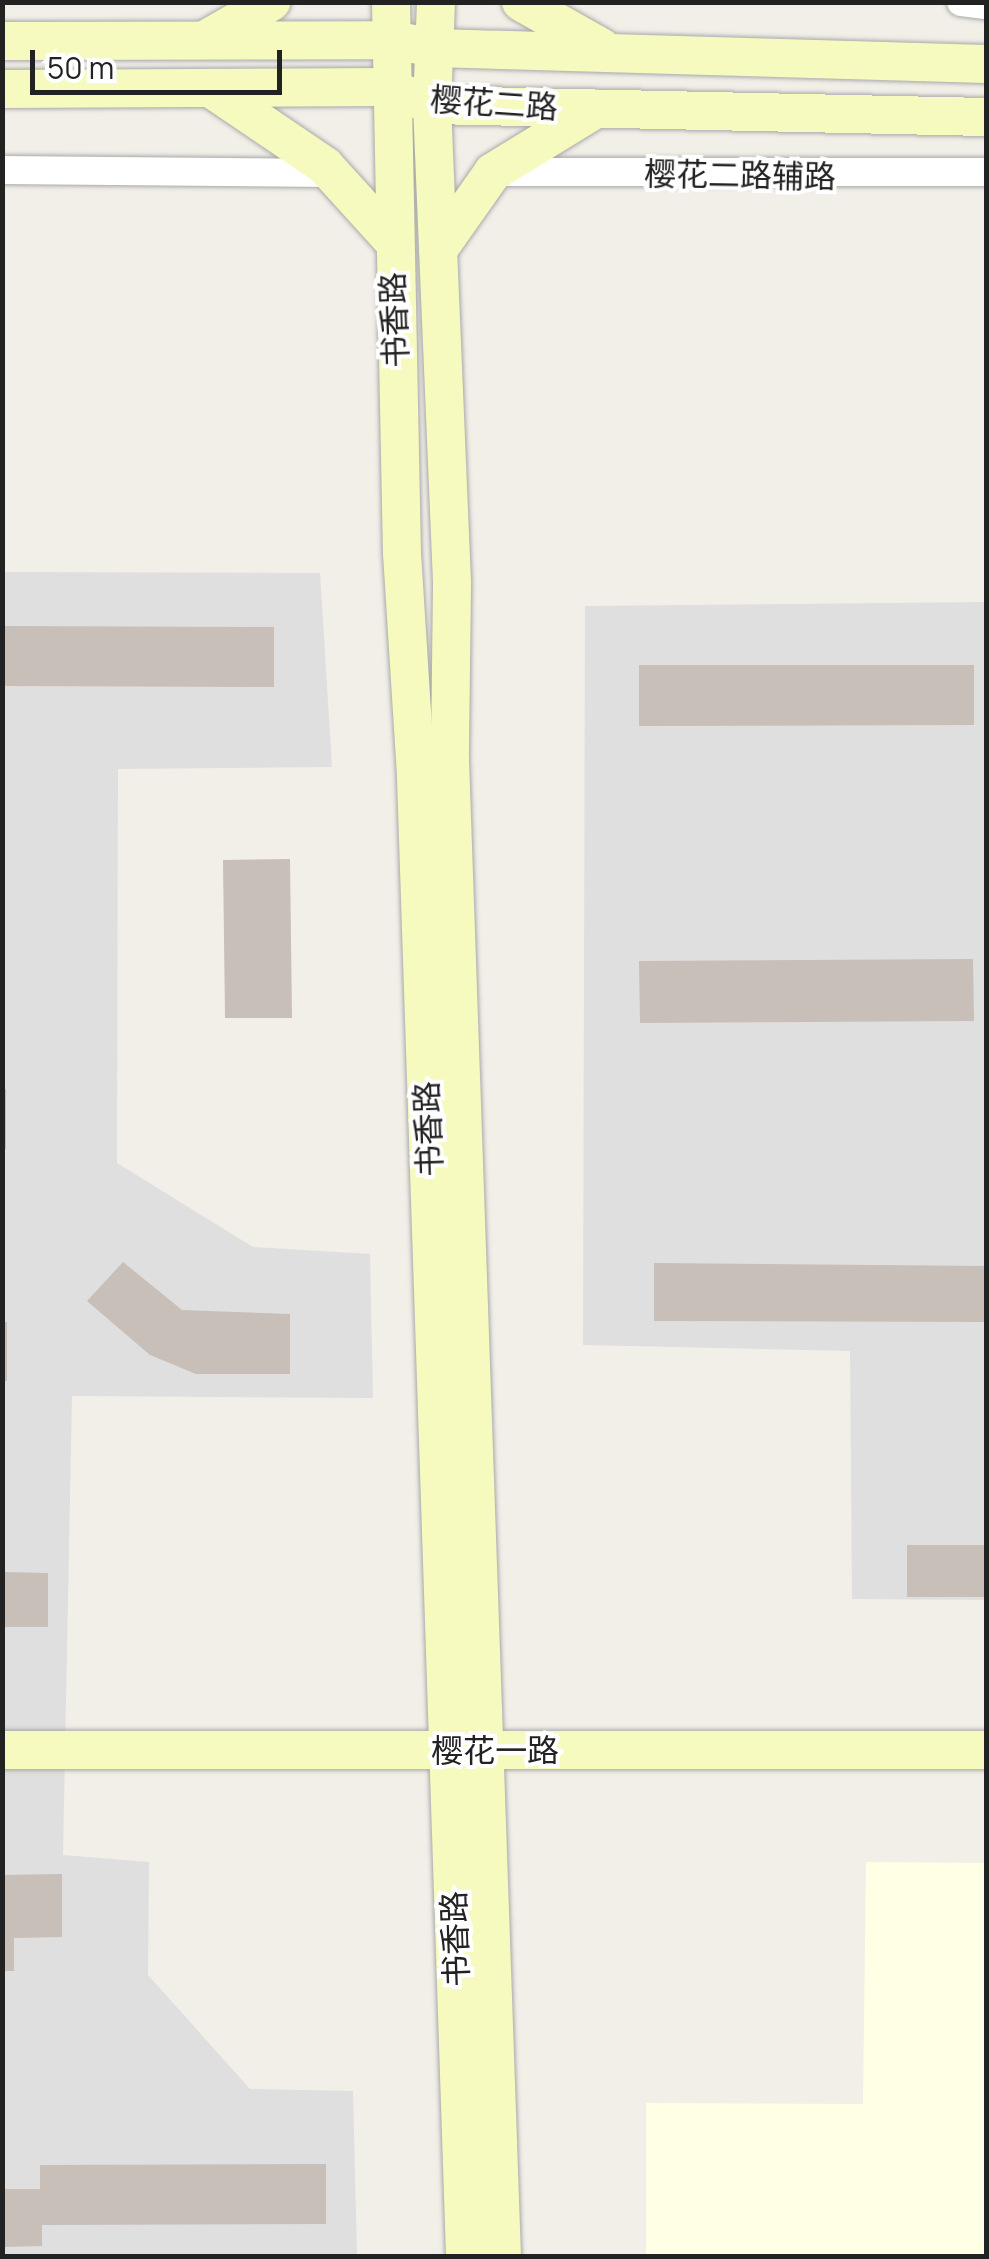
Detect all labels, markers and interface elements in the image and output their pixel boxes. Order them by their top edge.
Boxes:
scale bar [35,30,288,92]
text: 50 m [47,47,114,88]
street label: 樱花二路 [429,79,559,127]
street label: 樱花二路辅路 [644,154,836,196]
street label: 书香路 [373,271,415,369]
street label: 书香路 [407,1080,449,1178]
street label: 樱花一路 [431,1731,559,1769]
street label: 书香路 [434,1890,476,1988]

